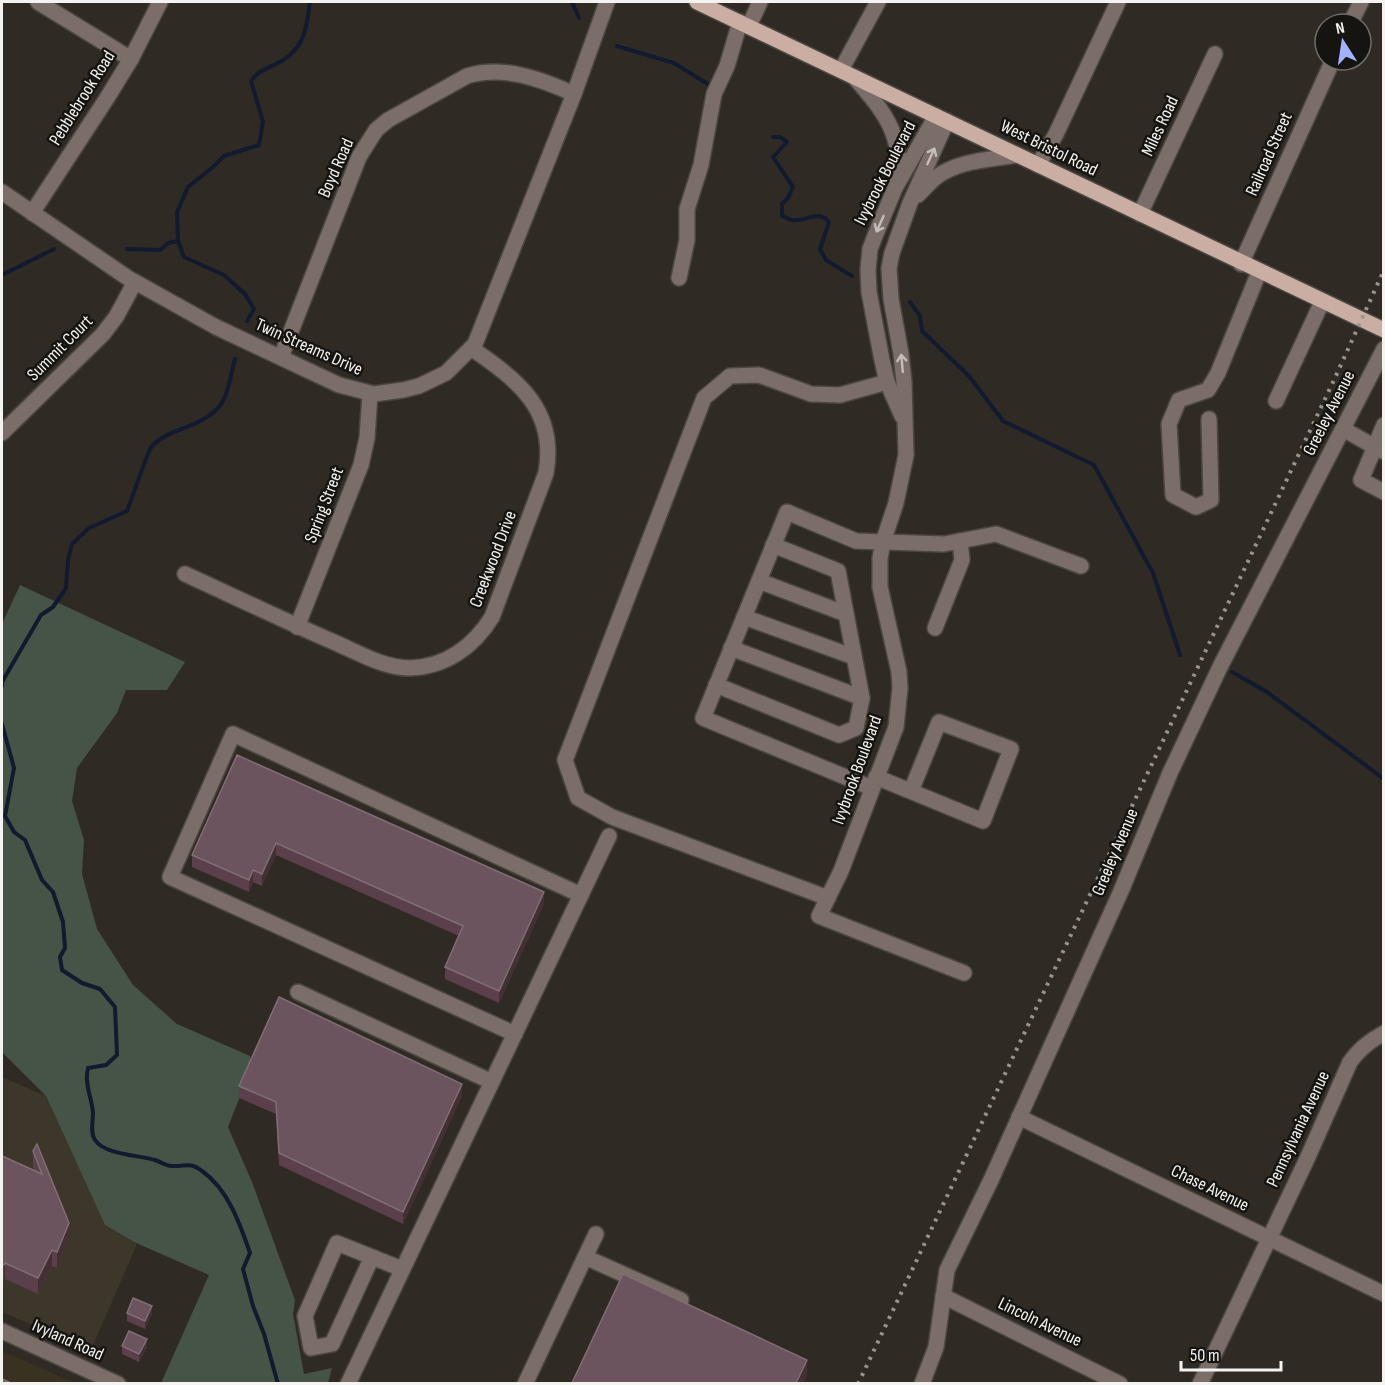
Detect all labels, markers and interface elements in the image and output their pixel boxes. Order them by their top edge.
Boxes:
north arrow [1313,12,1373,72]
text: N [1334,19,1346,39]
street label: Pebblebrook Road [45,47,119,149]
street label: Miles Road [1137,93,1183,159]
street label: Railroad Street [1241,108,1297,199]
street label: West Bristol Road [997,115,1101,181]
street label: Ivybrook Boulevard [850,117,920,229]
street label: Boyd Road [314,135,358,201]
one-way arrow [926,148,938,166]
one-way arrow [874,214,886,232]
street label: Summit Court [23,310,98,385]
street label: Twin Streams Drive [252,314,366,380]
one-way arrow [896,354,907,374]
street label: Greeley Avenue [1299,367,1359,459]
street label: Spring Street [300,464,348,546]
street label: Creekwood Drive [465,508,521,610]
street label: Ivybrook Boulevard [828,713,886,827]
street label: Greeley Avenue [1087,805,1143,899]
street label: Pennsylvania Avenue [1262,1068,1334,1190]
street label: Chase Avenue [1168,1160,1252,1216]
street label: Lincoln Avenue [995,1293,1085,1351]
street label: Ivyland Road [29,1315,107,1365]
scale bar [1181,1334,1282,1372]
text: 50 m [1190,1345,1220,1366]

